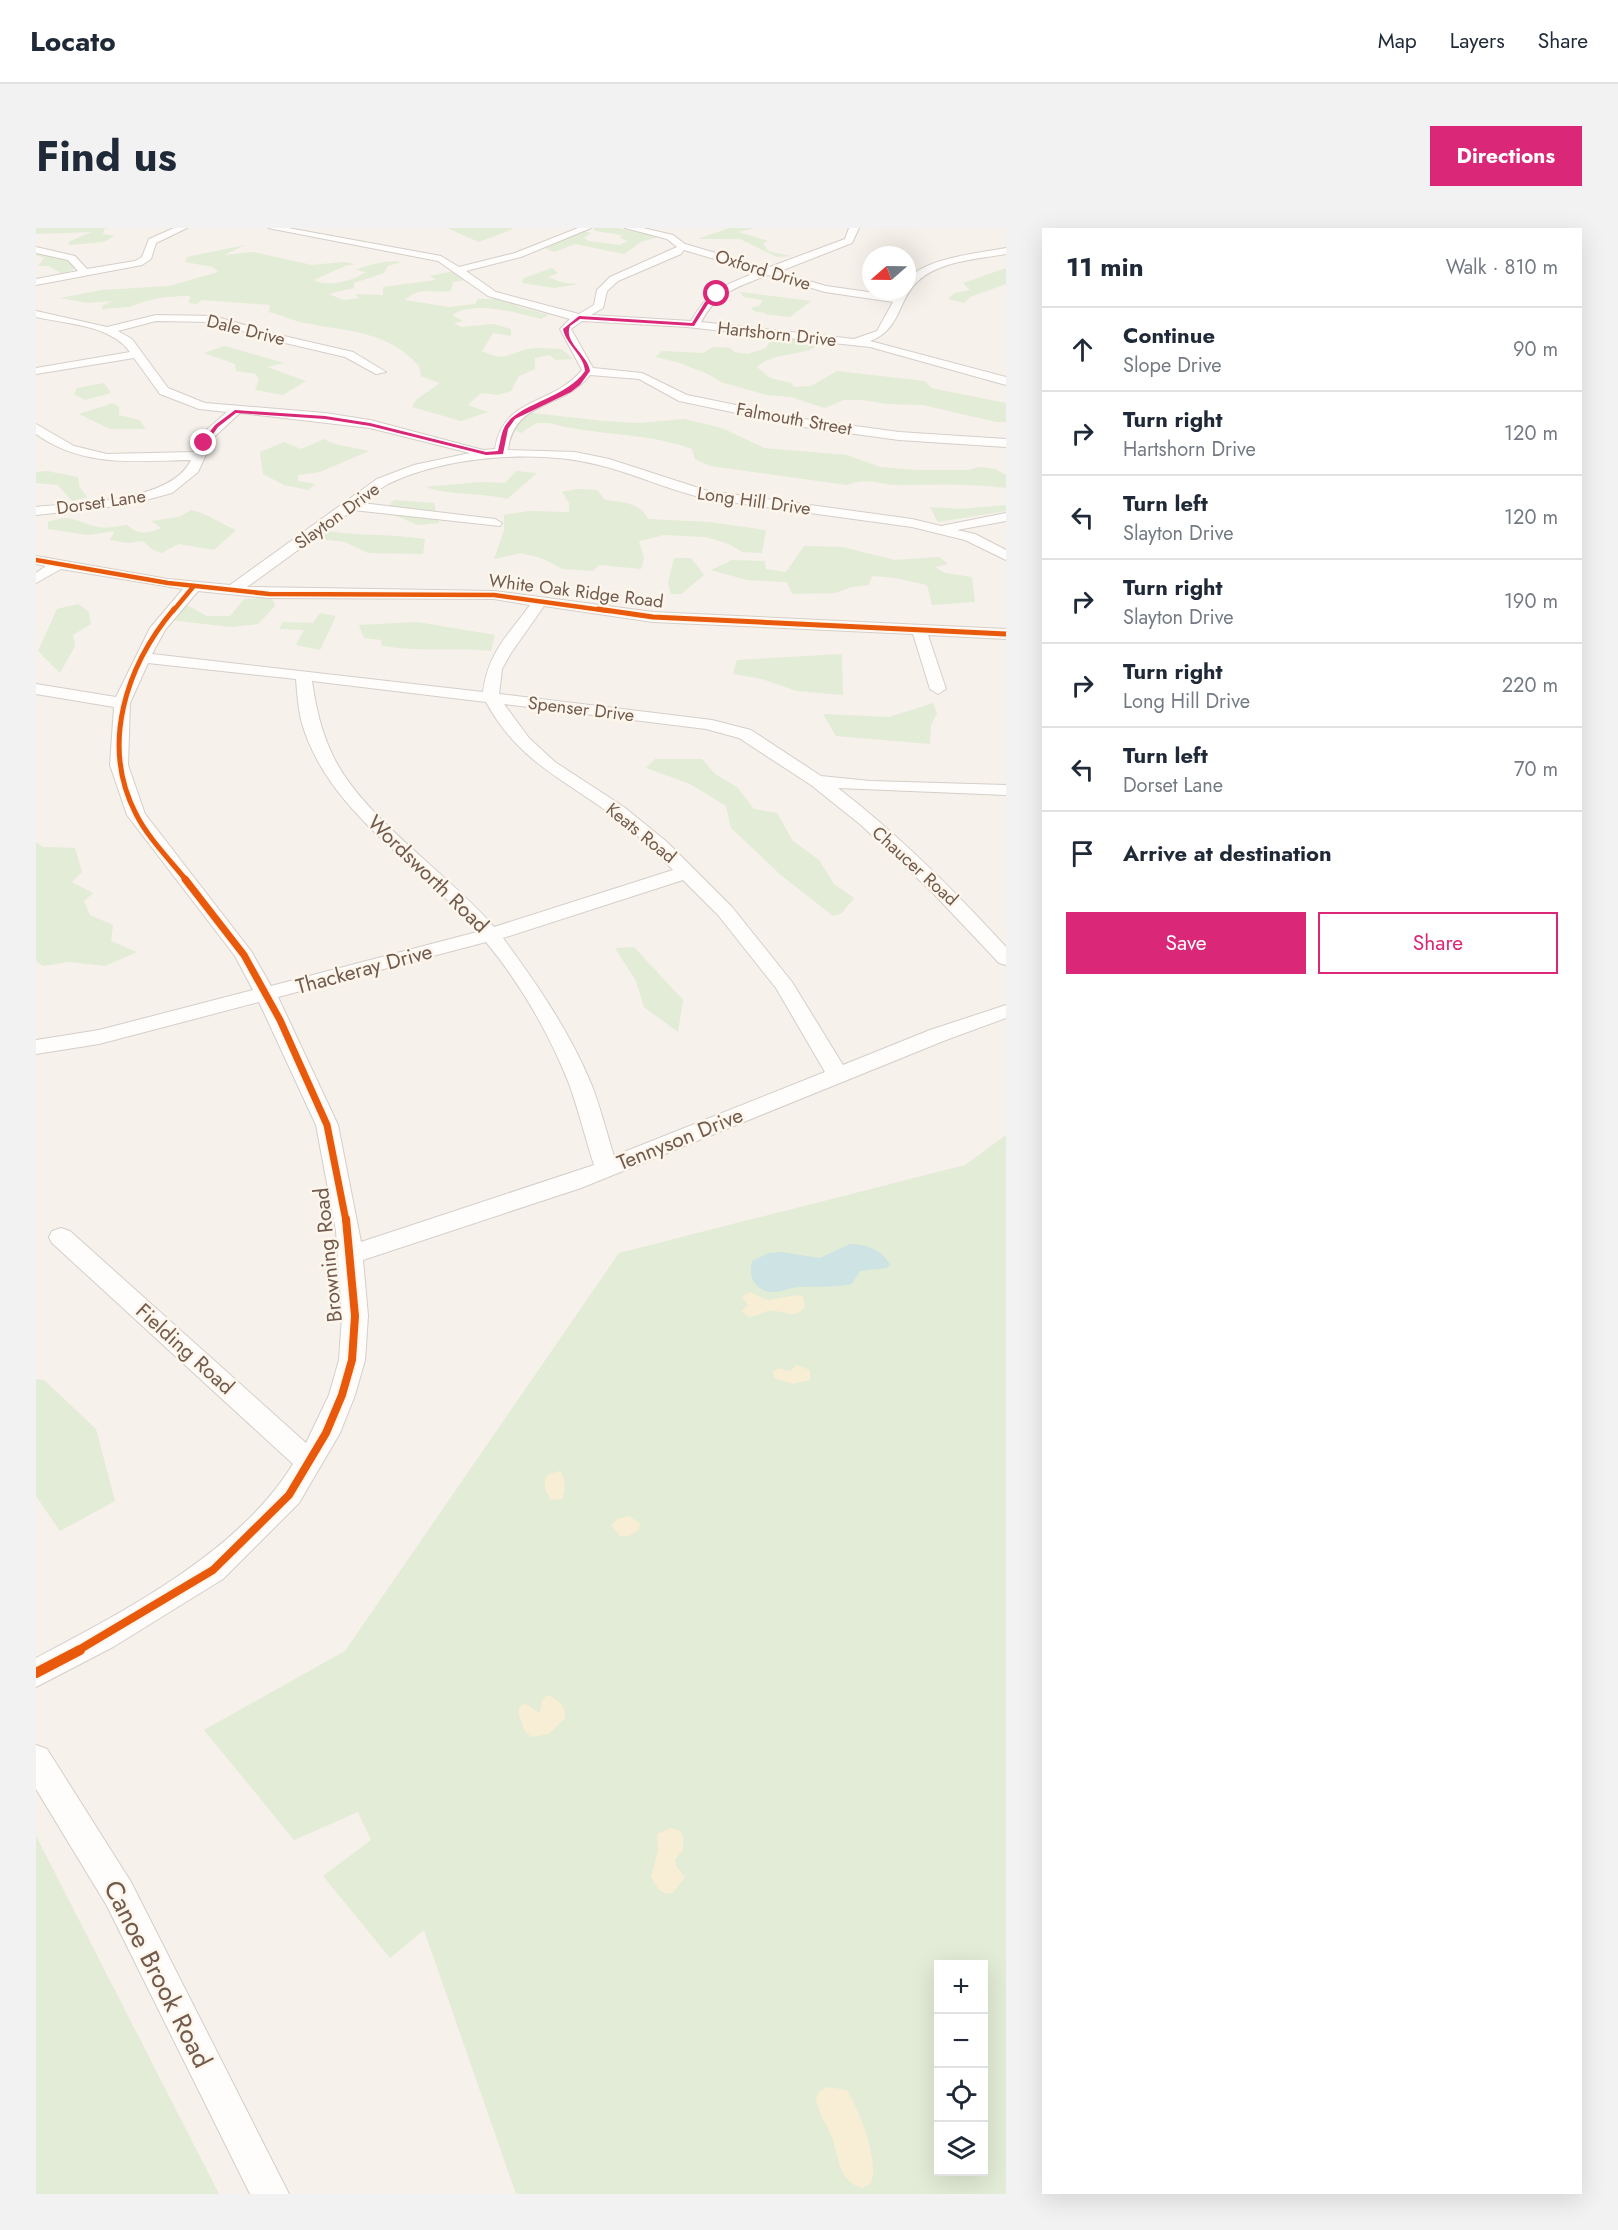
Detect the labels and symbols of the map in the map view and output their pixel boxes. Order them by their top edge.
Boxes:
street label: Oxford Drive [712,243,814,297]
north arrow [862,246,916,300]
route start [703,280,729,306]
street label: Dale Drive [204,308,288,352]
street label: Hartshorn Drive [716,315,838,353]
street label: Falmouth Street [734,396,854,442]
route end [190,429,216,455]
street label: Slayton Drive [289,476,385,556]
street label: Long Hill Drive [696,480,812,522]
street label: Dorset Lane [55,483,147,521]
street label: White Oak Ridge Road [487,567,665,615]
street label: Spenser Drive [526,690,636,728]
street label: Keats Road [600,797,682,869]
street label: Wordsworth Road [361,808,495,940]
street label: Chaucer Road [866,820,964,912]
street label: Thackeray Drive [292,936,436,1002]
street label: Tennyson Drive [612,1100,748,1178]
street label: Browning Road [306,1186,350,1324]
street label: Fielding Road [129,1296,241,1402]
street label: Canoe Brook Road [94,1874,222,2074]

